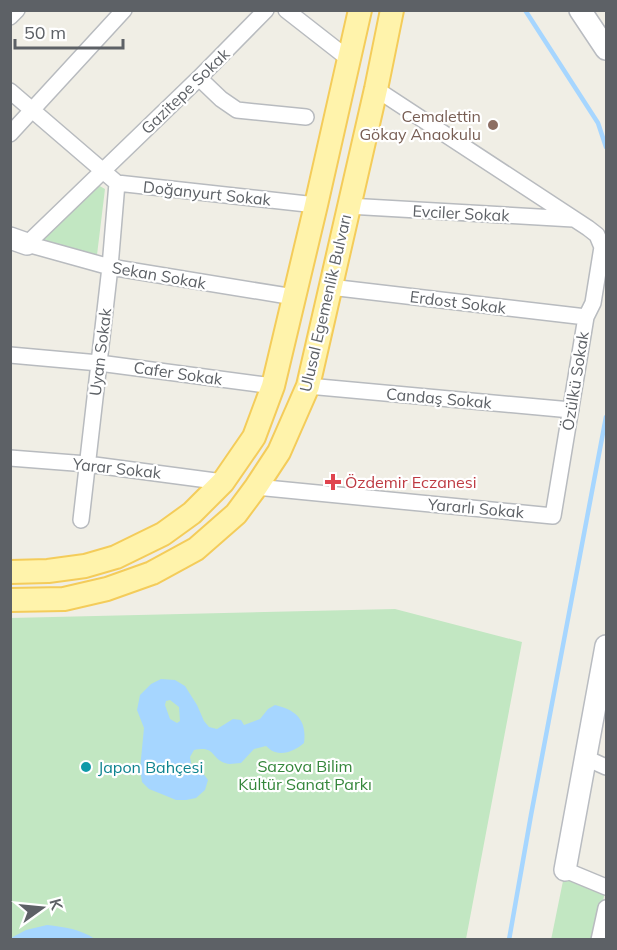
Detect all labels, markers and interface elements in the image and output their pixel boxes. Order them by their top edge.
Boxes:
scale bar [15,12,123,50]
text: 50 m [24,21,66,44]
street label: Gazitepe Sokak [137,43,234,138]
place label: Cemalettin Gökay Anaokulu [359,106,481,144]
marker: Cemalettin Gökay Anaokulu [486,118,500,132]
street label: Doğanyurt Sokak [142,176,273,210]
street label: Evciler Sokak [412,200,511,226]
street label: Ulusal Egemenlik Bulvarı [295,212,355,394]
street label: Sekan Sokak [110,257,208,293]
street label: Erdost Sokak [409,286,508,318]
street label: Uyan Sokak [85,306,115,397]
street label: Özülkü Sokak [557,329,593,432]
street label: Cafer Sokak [132,357,224,389]
street label: Candaş Sokak [385,383,493,413]
street label: Yarar Sokak [71,453,163,483]
place label: Özdemir Eczanesi [345,472,477,492]
marker: Özdemir Eczanesi [326,475,340,489]
street label: Yararlı Sokak [426,494,526,522]
park label: Sazova Bilim Kültür Sanat Parkı [238,756,372,794]
place label: Japon Bahçesi [98,757,203,777]
marker: Japon Bahçesi [79,760,93,774]
north arrow [12,878,72,938]
text: K [45,896,68,913]

